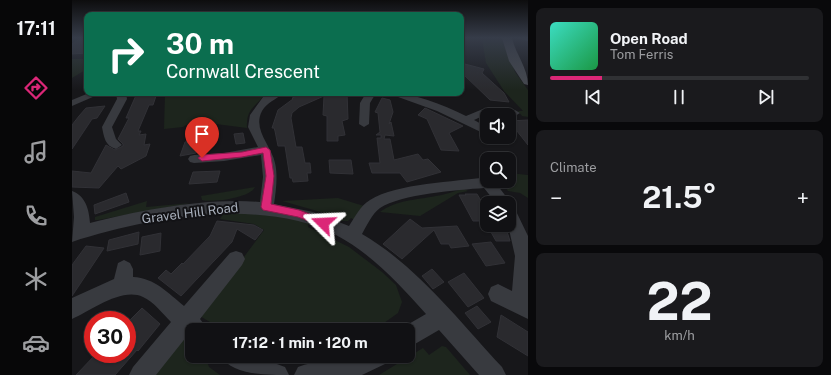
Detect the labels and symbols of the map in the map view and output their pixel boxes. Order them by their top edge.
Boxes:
pin [185,117,219,158]
street label: Gravel Hill Road [141,200,239,226]
position arrow [302,202,344,244]
speed limit sign: 30 [84,311,136,363]

